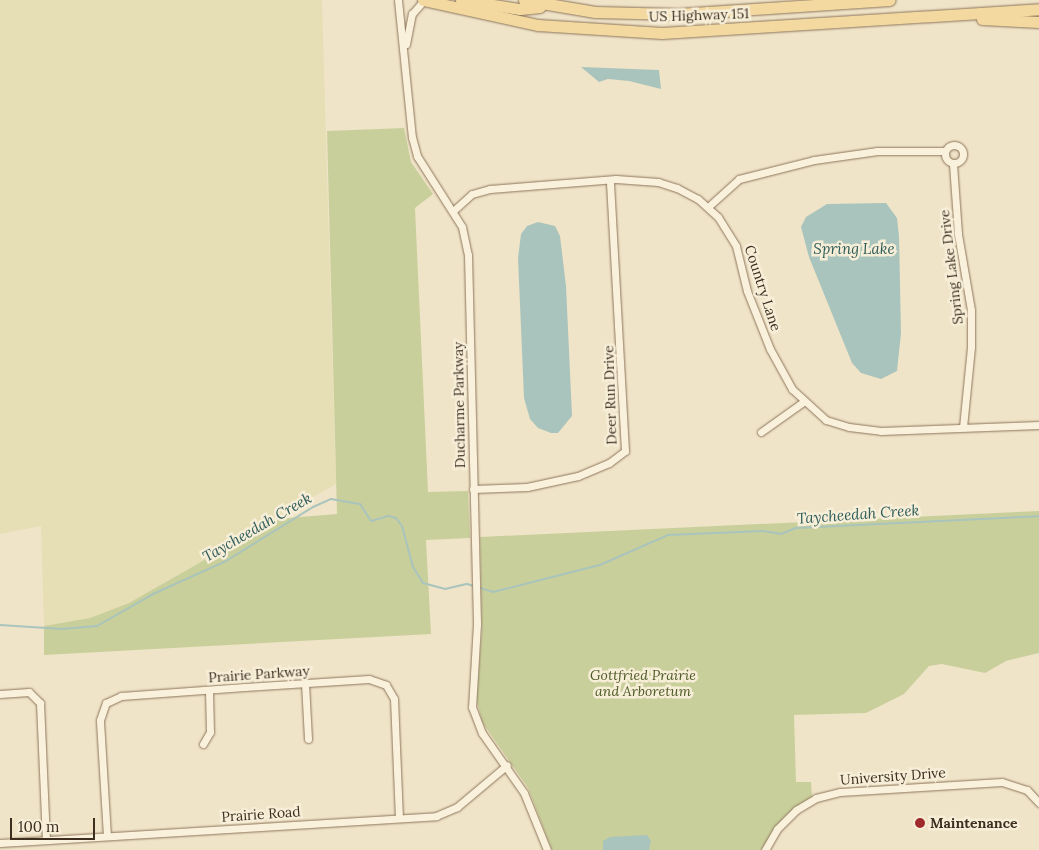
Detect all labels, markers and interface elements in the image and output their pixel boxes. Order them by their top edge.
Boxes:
street label: US Highway 151 [649,5,749,25]
street label: Spring Lake Drive [936,209,966,325]
water label: Spring Lake [813,240,895,258]
street label: Country Lane [741,243,785,333]
street label: Ducharme Parkway [449,342,469,468]
street label: Deer Run Drive [600,345,620,445]
water label: Taycheedah Creek [199,489,315,565]
water label: Taycheedah Creek [796,501,920,527]
street label: Prairie Parkway [208,662,310,686]
park label: Gottfried Prairie and Arboretum [590,667,696,700]
street label: University Drive [840,764,946,788]
street label: Prairie Road [221,803,301,825]
scale bar [12,808,98,840]
place label: Maintenance [930,815,1018,831]
text: 100 m [18,817,59,836]
marker: Maintenance [914,817,926,829]

